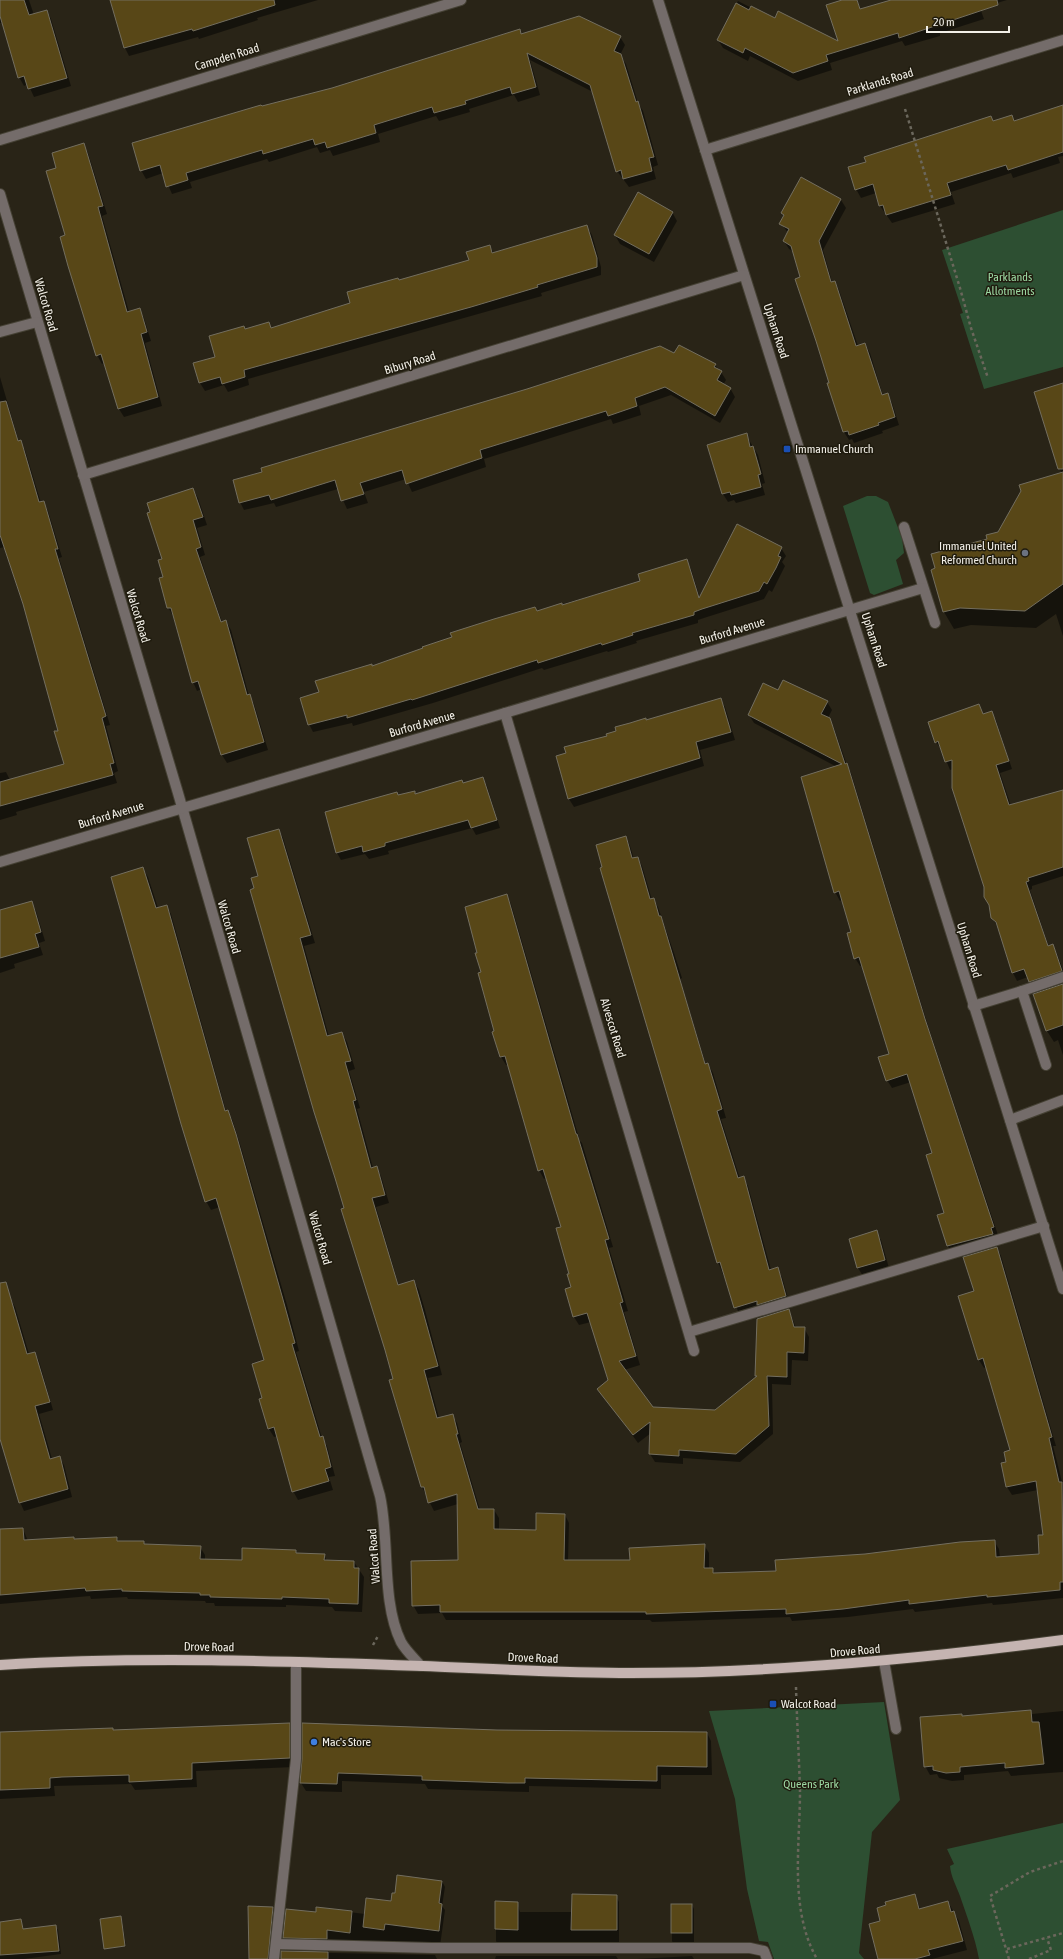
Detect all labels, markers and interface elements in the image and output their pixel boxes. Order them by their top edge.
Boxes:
scale bar [927,8,1009,34]
text: 20 m [933,15,955,29]
street label: Campden Road [193,41,261,73]
street label: Parklands Road [845,65,915,99]
park label: Parklands Allotments [986,270,1034,298]
street label: Walcot Road [32,277,60,333]
street label: Upham Road [760,302,792,360]
street label: Bibury Road [383,349,437,377]
place label: Immanuel Church [795,442,874,456]
marker: Immanuel Church [782,444,792,454]
place label: Immanuel United Reformed Church [939,539,1017,567]
marker: Immanuel United Reformed Church [1020,548,1030,558]
street label: Walcot Road [123,588,153,644]
street label: Upham Road [858,611,890,669]
street label: Burford Avenue [697,614,767,648]
street label: Burford Avenue [387,708,457,740]
street label: Burford Avenue [76,798,146,832]
street label: Walcot Road [215,899,243,955]
street label: Upham Road [954,921,984,979]
street label: Alvescot Road [597,997,629,1059]
street label: Walcot Road [306,1210,334,1266]
street label: Walcot Road [365,1528,383,1584]
street label: Drove Road [184,1640,234,1654]
street label: Drove Road [829,1642,881,1660]
street label: Drove Road [507,1650,559,1666]
place label: Walcot Road [781,1697,836,1711]
marker: Walcot Road [768,1699,778,1709]
place label: Mac's Store [322,1735,371,1749]
marker: Mac's Store [309,1737,319,1747]
park label: Queens Park [783,1777,839,1791]

